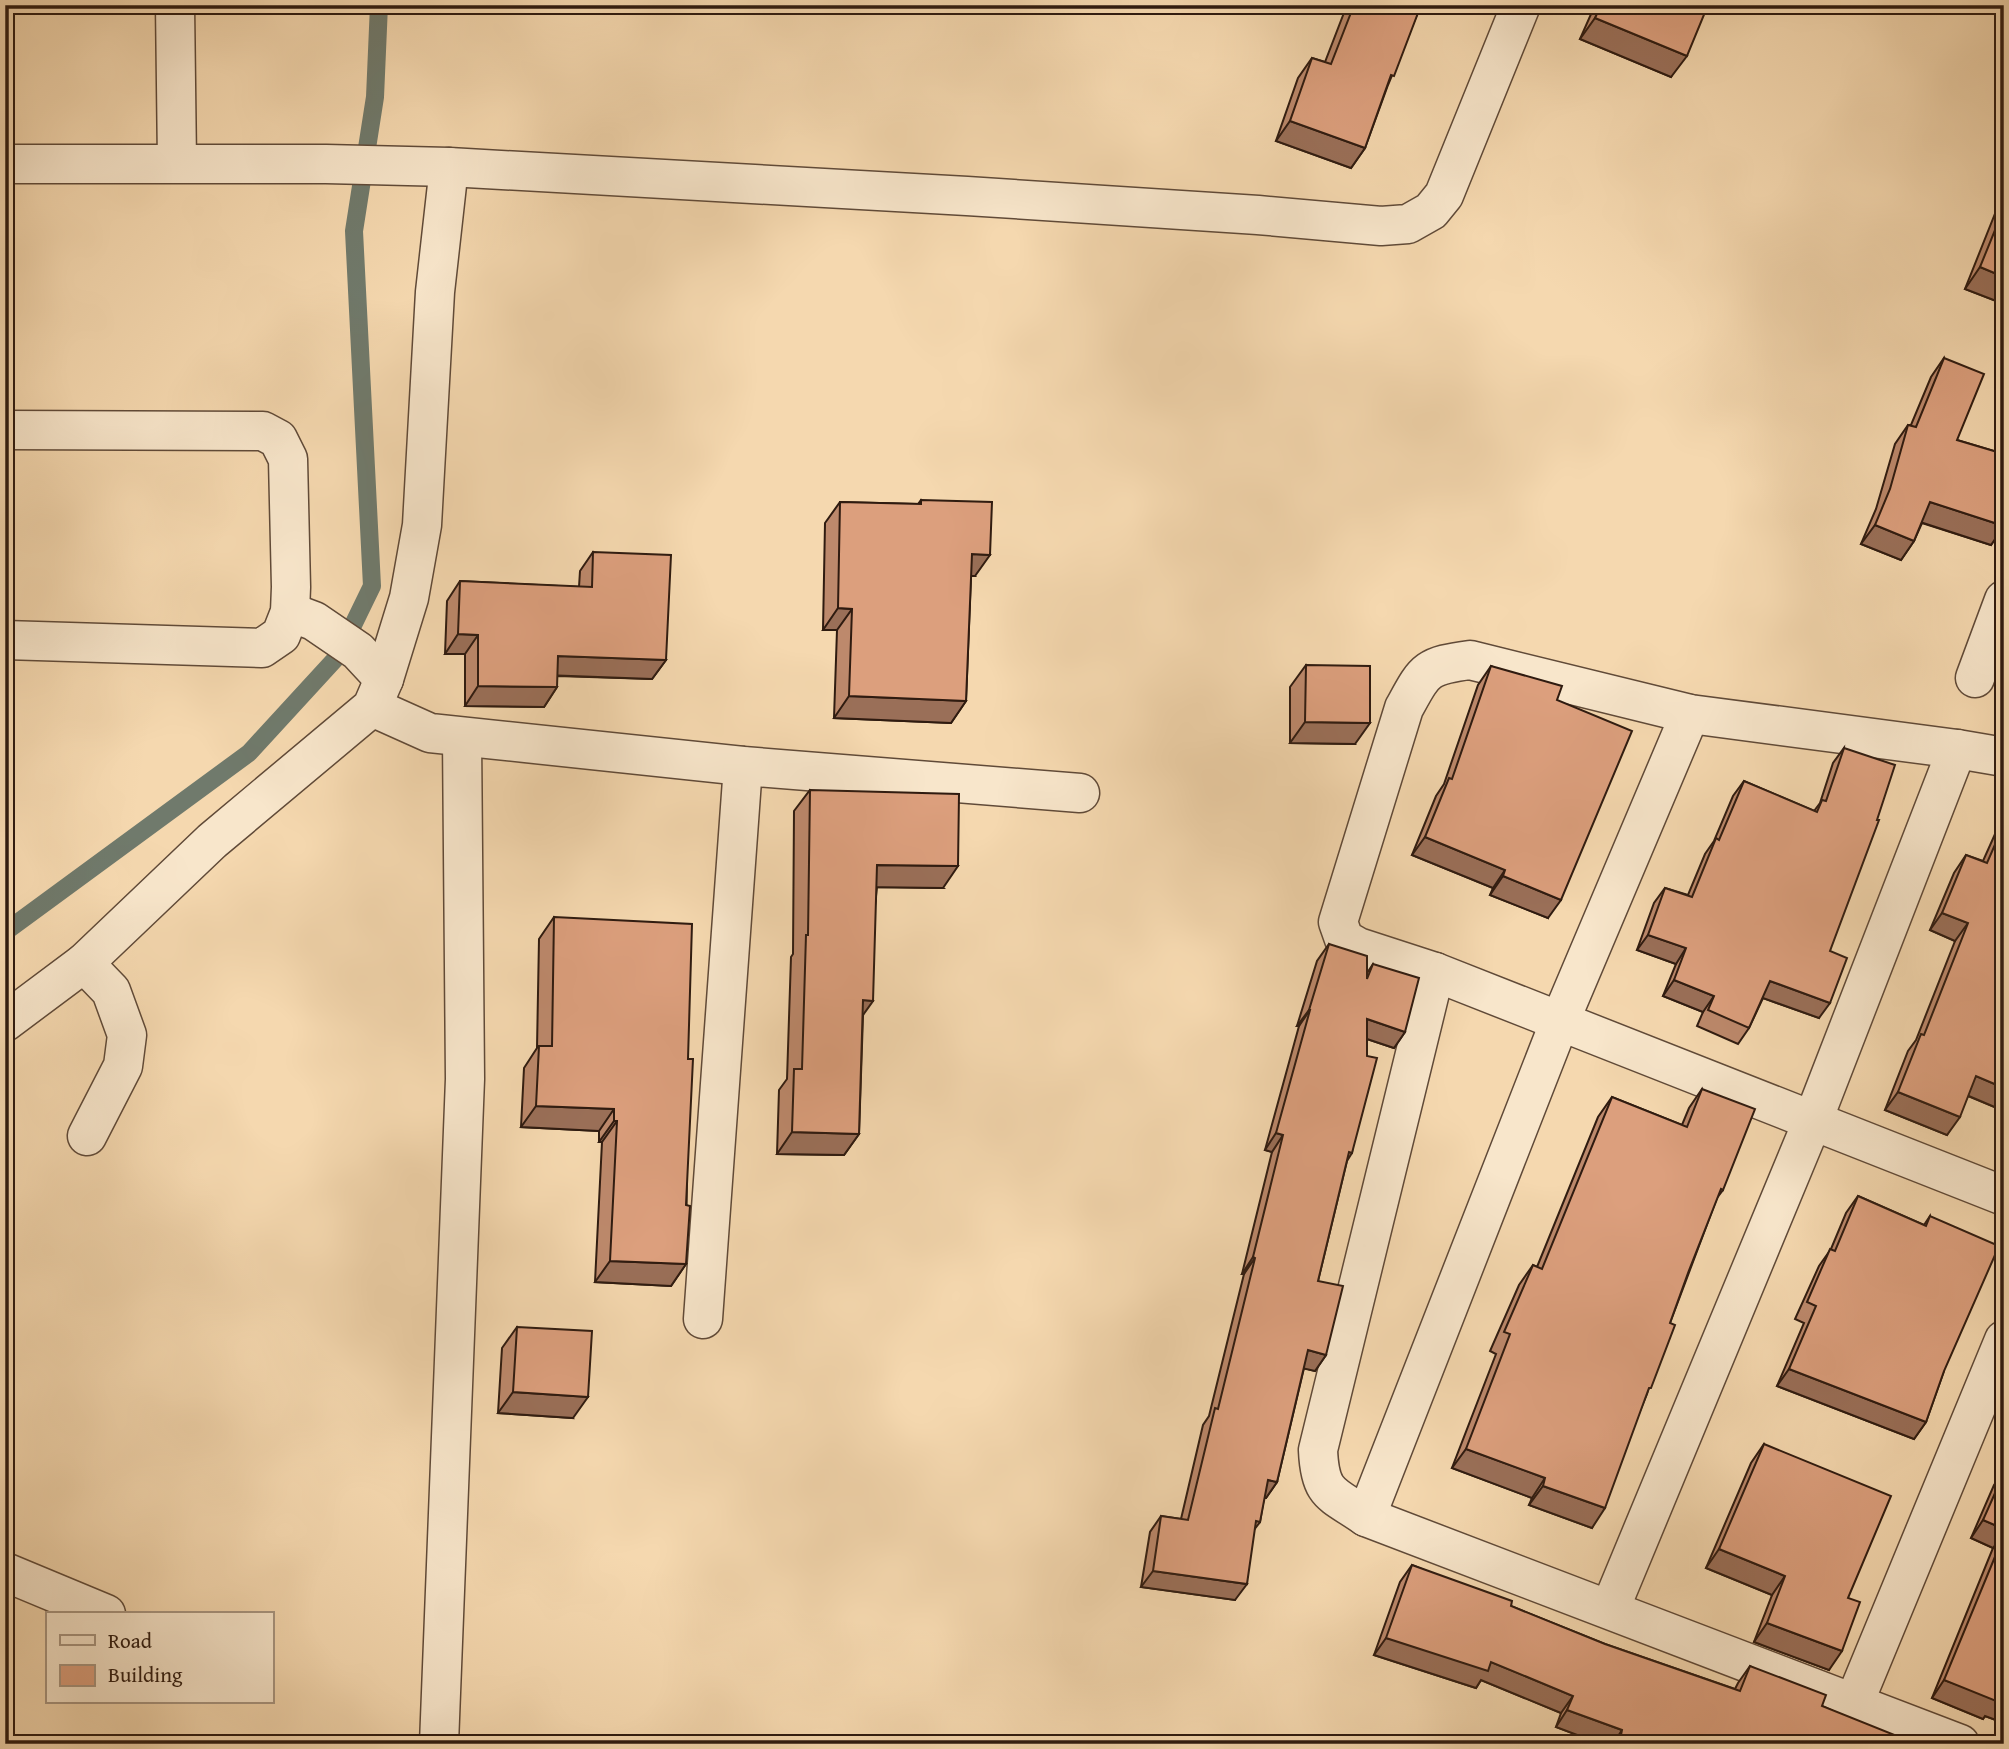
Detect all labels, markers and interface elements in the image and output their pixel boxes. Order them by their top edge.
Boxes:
legend [46,1612,273,1704]
text: Road [108,1625,153,1656]
text: Building [108,1659,183,1690]

